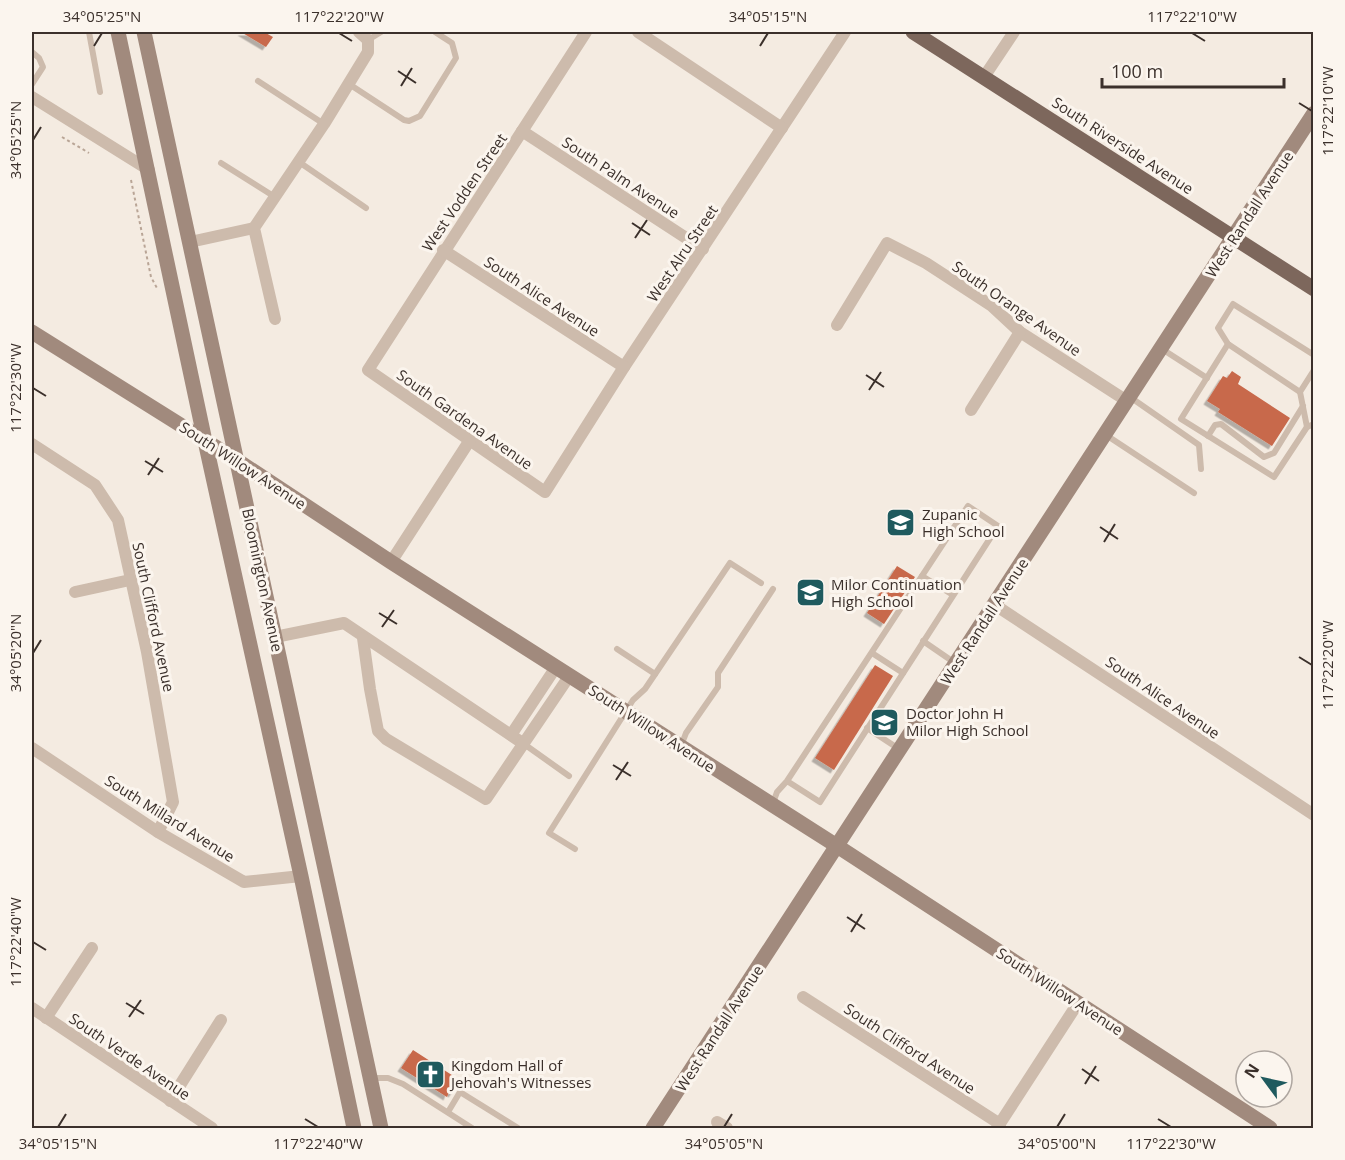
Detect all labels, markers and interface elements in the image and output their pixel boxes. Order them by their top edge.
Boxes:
text: 34°05'25"N [63,6,141,26]
text: 117°22'20"W [294,6,384,26]
text: 34°05'15"N [729,6,807,26]
text: 117°22'10"W [1147,6,1237,26]
scale bar [1102,51,1284,89]
text: 100 m [1111,59,1163,83]
text: 117°22'10"W [1317,66,1337,156]
street label: South Riverside Avenue [1049,92,1197,198]
text: 34°05'25"N [5,101,25,179]
street label: West Vodden Street [417,129,511,255]
street label: South Palm Avenue [559,132,683,222]
street label: West Randall Avenue [1201,147,1297,281]
street label: West Alru Street [642,201,722,305]
street label: South Alice Avenue [480,251,604,341]
street label: South Orange Avenue [949,256,1085,360]
text: 117°22'30"W [5,343,25,433]
street label: South Gardena Avenue [393,364,537,474]
street label: South Willow Avenue [176,417,310,513]
place label: Zupanic High School [922,504,1005,541]
street label: Bloomington Avenue [238,506,288,654]
school or university icon: Zupanic High School [885,507,917,539]
street label: South Clifford Avenue [128,540,180,694]
street label: West Randall Avenue [936,554,1032,688]
place label: Milor Continuation High School [831,574,962,611]
school or university icon: Milor Continuation High School [794,577,826,609]
text: 34°05'20"N [5,614,25,692]
text: 117°22'20"W [1317,620,1337,710]
street label: South Alice Avenue [1102,651,1224,743]
street label: South Willow Avenue [585,680,719,776]
place label: Doctor John H Milor High School [906,703,1029,740]
school or university icon: Doctor John H Milor High School [869,706,901,738]
street label: South Millard Avenue [101,770,239,866]
text: 117°22'40"W [5,897,25,987]
street label: South Willow Avenue [993,943,1127,1039]
street label: West Randall Avenue [671,961,767,1095]
street label: South Clifford Avenue [841,998,979,1098]
street label: South Verde Avenue [66,1008,194,1104]
north arrow [1234,1049,1294,1109]
place label: Kingdom Hall of Jehovah's Witnesses [449,1055,592,1092]
church icon: Kingdom Hall of Jehovah's Witnesses [414,1058,446,1090]
text: N [1239,1059,1264,1082]
text: 34°05'15"N [19,1133,97,1153]
text: 117°22'40"W [273,1133,363,1153]
text: 34°05'05"N [685,1133,763,1153]
text: 34°05'00"N [1018,1133,1096,1153]
text: 117°22'30"W [1126,1133,1216,1153]

